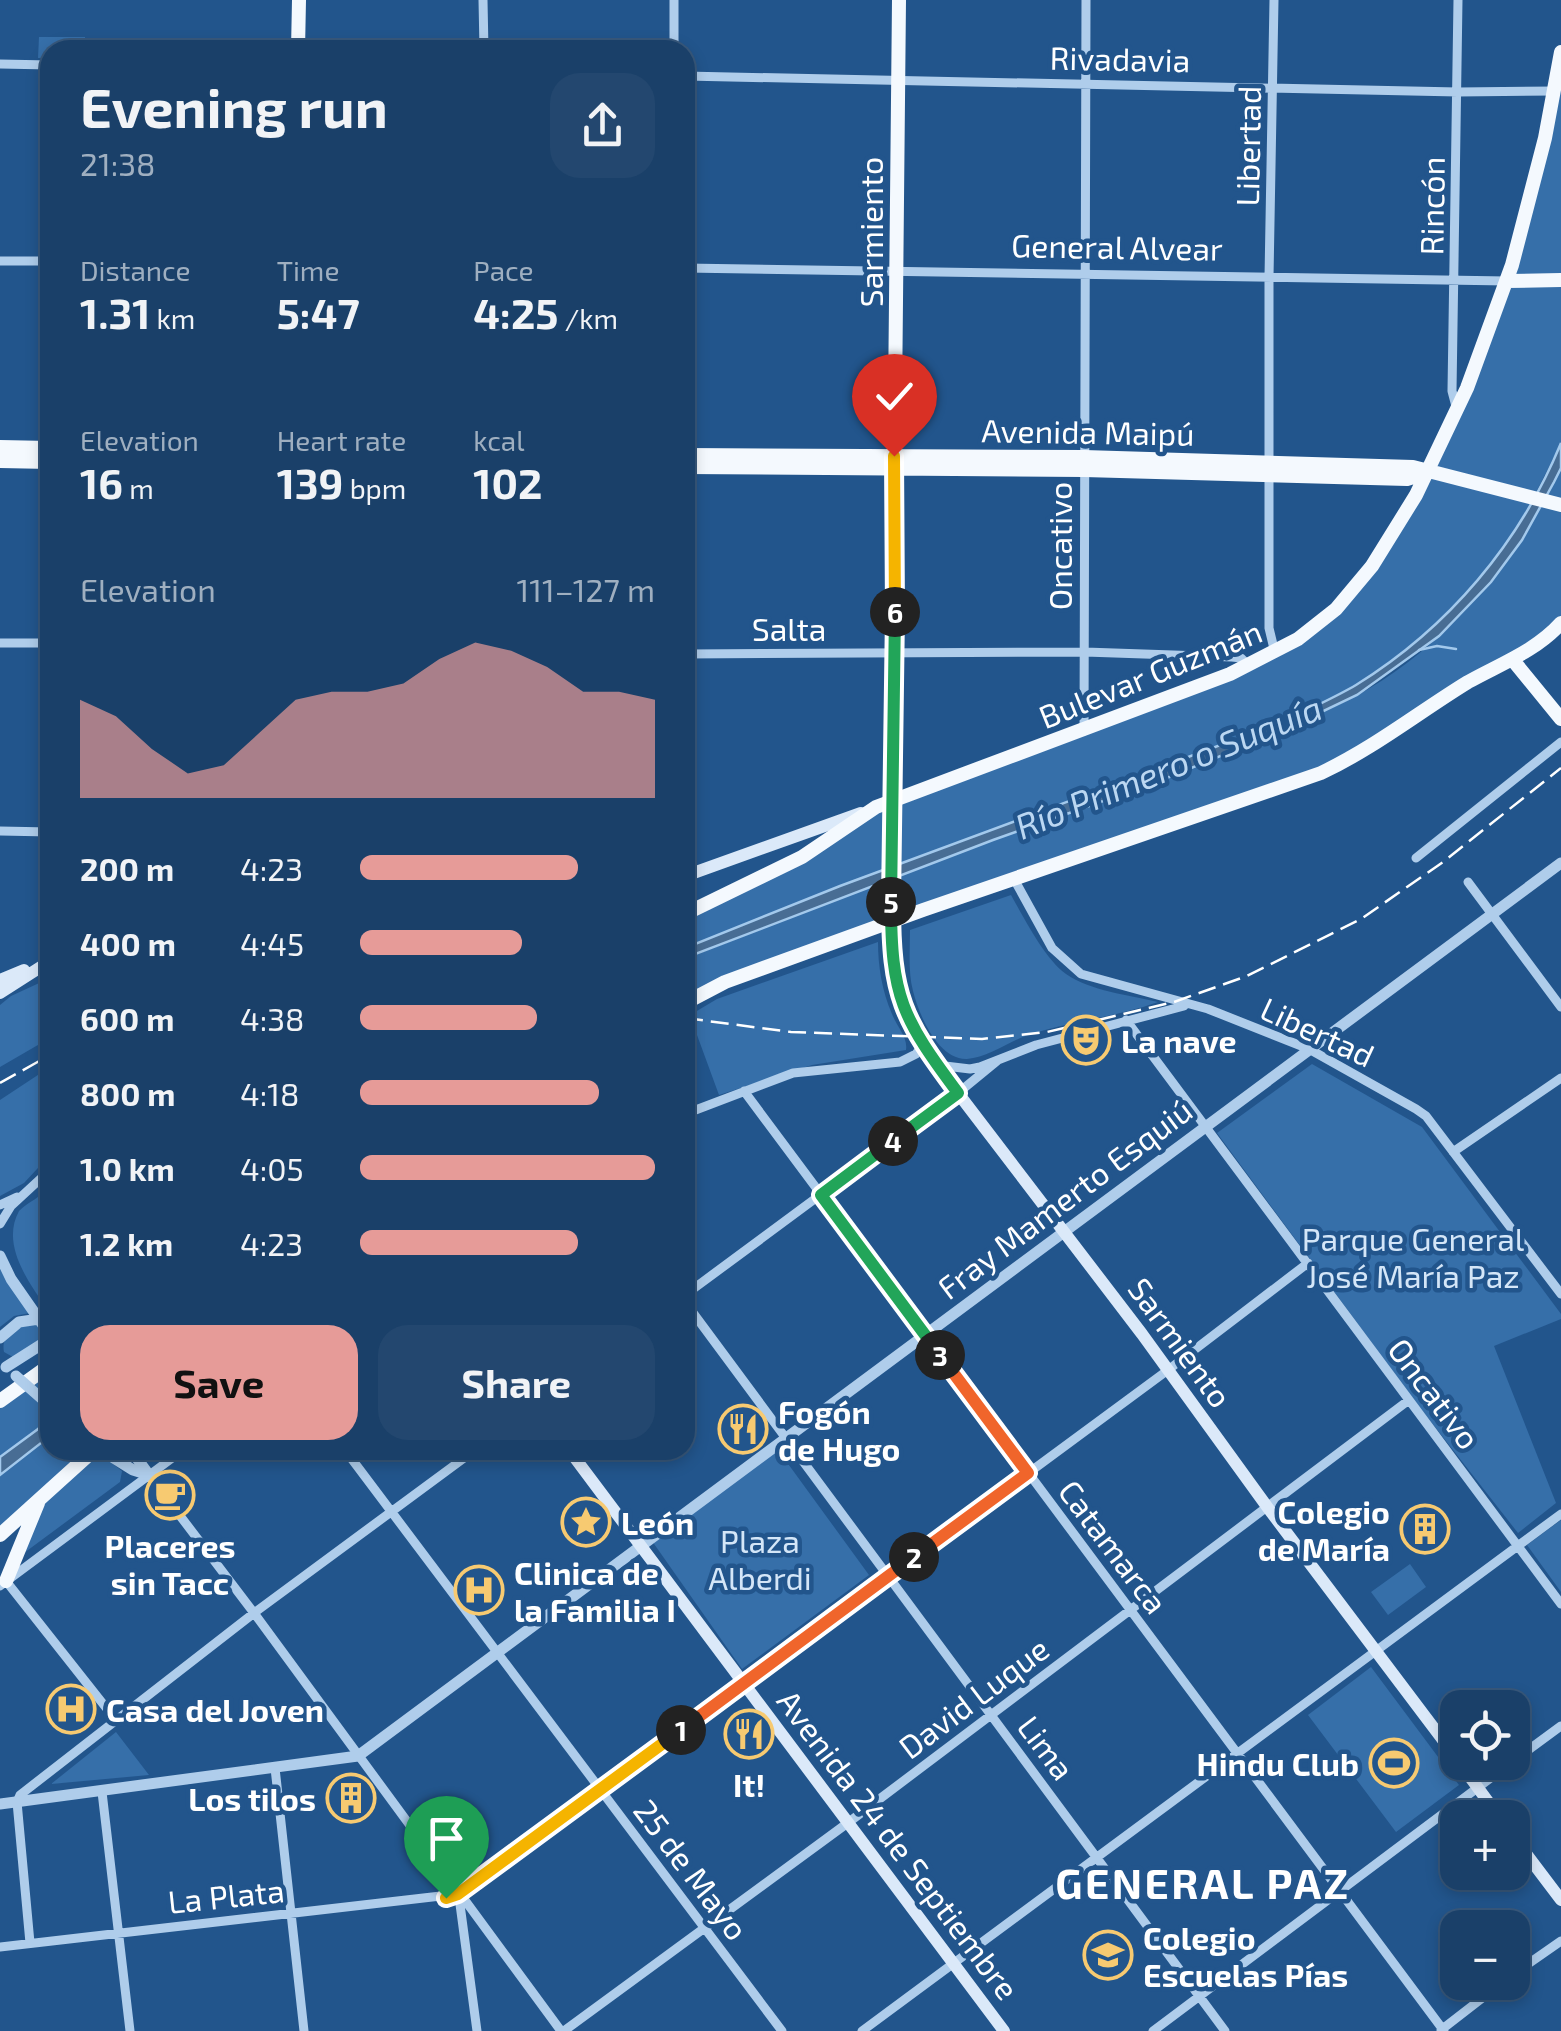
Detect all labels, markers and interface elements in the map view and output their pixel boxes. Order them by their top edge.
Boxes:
street label: Rivadavia [1049,38,1191,78]
text: Evening run [80,73,388,139]
button: share [550,73,655,178]
street label: Libertad [1227,85,1267,207]
text: 21:38 [80,144,156,182]
street label: Rincón [1411,156,1451,256]
street label: Sarmiento [851,157,889,307]
street label: General Alvear [1011,225,1223,267]
text: Distance [80,253,191,287]
text: Time [277,253,339,287]
text: Pace [473,253,534,287]
text: 1.31 [80,287,150,337]
text: 5:47 [277,287,360,337]
text: 4:25 [473,287,558,337]
text: km [150,301,195,335]
text: /km [558,301,618,335]
pin [852,354,937,457]
icon: check [867,369,922,424]
street label: Avenida Maipú [981,410,1195,452]
text: Elevation [80,423,199,457]
text: Heart rate [277,423,406,457]
text: kcal [473,423,525,457]
text: 16 [80,457,123,507]
text: 139 [277,457,343,507]
text: 102 [473,457,542,507]
text: m [123,471,154,505]
text: bpm [343,471,406,505]
street label: Oncativo [1040,482,1078,610]
text: Elevation [80,570,216,608]
text: 111–127 m [517,570,655,608]
pin: 6 [870,587,920,637]
text: 6 [887,595,903,629]
street label: Salta [752,609,826,647]
street label: Bulevar Guzmán [1033,611,1267,735]
water label: Río Primero o Suquía [1009,685,1327,847]
text: 200 m [80,849,174,887]
text: 4:23 [240,849,303,887]
pin: 5 [866,877,916,927]
text: 5 [883,885,899,919]
text: 400 m [80,924,176,962]
text: 4:45 [240,924,304,962]
street label: Libertad [1255,988,1381,1074]
text: 600 m [80,999,174,1037]
text: 4:38 [240,999,304,1037]
theatre icon: La nave [1060,1014,1112,1066]
place label: La nave [1121,1021,1237,1059]
text: 800 m [80,1074,175,1112]
text: 4:18 [240,1074,299,1112]
street label: Fray Mamerto Esquiú [929,1090,1199,1306]
pin: 4 [868,1116,918,1166]
text: 4 [884,1124,902,1158]
text: 1.0 km [80,1149,175,1187]
text: 4:05 [240,1149,304,1187]
park label: Parque General José María Paz [1302,1219,1525,1294]
text: 1.2 km [80,1224,173,1262]
text: 4:23 [240,1224,303,1262]
street label: Sarmiento [1121,1270,1241,1414]
button: Save [80,1325,358,1440]
button: Share [378,1325,655,1440]
pin: 3 [915,1330,965,1380]
street label: Oncativo [1381,1330,1489,1456]
text: 3 [932,1338,948,1372]
place label: Fogón de Hugo [778,1392,900,1467]
restaurant icon: Fogón de Hugo [717,1403,769,1455]
cafe icon: Placeres sin Tacc [144,1469,196,1521]
street label: Catamarca [1052,1472,1176,1620]
place label: Colegio de María [1258,1492,1390,1567]
place icon: León [560,1496,612,1548]
place label: León [621,1503,694,1541]
building icon: Colegio de María [1399,1503,1451,1555]
park label: Plaza Alberdi [708,1521,812,1596]
place label: Placeres sin Tacc [104,1526,236,1601]
pin: 2 [889,1532,939,1582]
text: 2 [906,1540,922,1574]
place label: Clinica de la Familia I [514,1553,676,1628]
hospital icon: Clinica de la Familia I [453,1564,505,1616]
street label: David Luque [891,1628,1055,1766]
street label: Avenida 24 de Septiembre [770,1682,1028,2006]
hospital icon: Casa del Joven [45,1683,97,1735]
place label: Casa del Joven [106,1690,324,1728]
map controls [1440,1690,1530,2000]
button: locate [1440,1690,1530,1780]
pin: 1 [656,1705,706,1755]
restaurant icon: It! [723,1708,775,1760]
street label: Lima [1011,1708,1083,1786]
text: 1 [675,1713,687,1747]
sports icon: Hindu Club [1368,1737,1420,1789]
place label: Hindu Club [1197,1744,1359,1782]
place label: It! [733,1765,765,1803]
building icon: Los tilos [325,1772,377,1824]
place label: Los tilos [188,1779,316,1817]
street label: 25 de Mayo [627,1791,757,1947]
pin [404,1796,489,1899]
button: + [1440,1800,1530,1890]
icon: arrive [419,1811,474,1866]
district label: GENERAL PAZ [1055,1857,1351,1907]
street label: La Plata [166,1870,286,1920]
button: − [1440,1910,1530,2000]
place label: Colegio Escuelas Pías [1143,1918,1348,1993]
school or university icon: Colegio Escuelas Pías [1082,1929,1134,1981]

